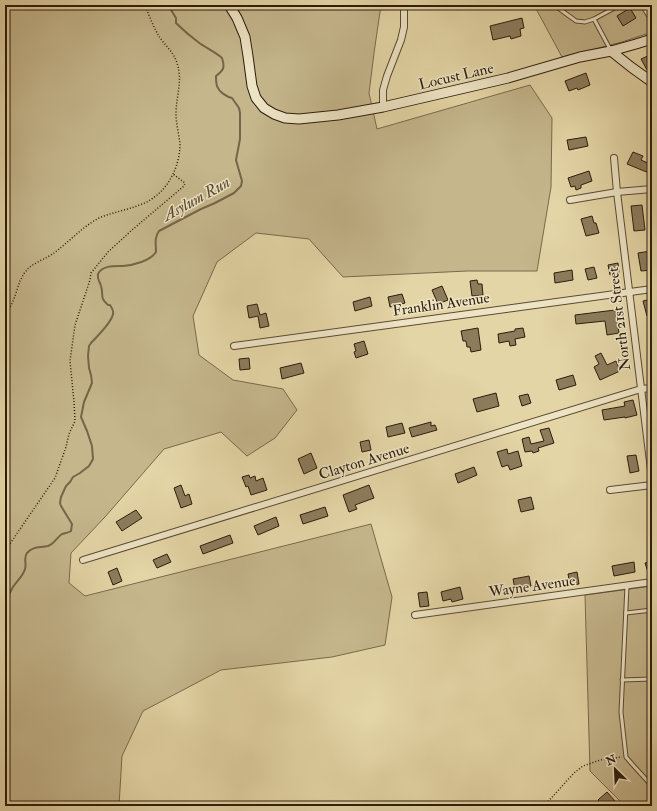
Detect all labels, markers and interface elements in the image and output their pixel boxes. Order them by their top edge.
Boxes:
street label: Locust Lane [417,59,495,94]
water label: Asylum Run [158,172,234,226]
street label: North 21st Street [604,266,635,372]
street label: Franklin Avenue [391,288,491,321]
street label: Clayton Avenue [317,439,412,484]
street label: Wayne Avenue [487,571,577,602]
north arrow [595,749,635,789]
text: N [603,752,619,769]

